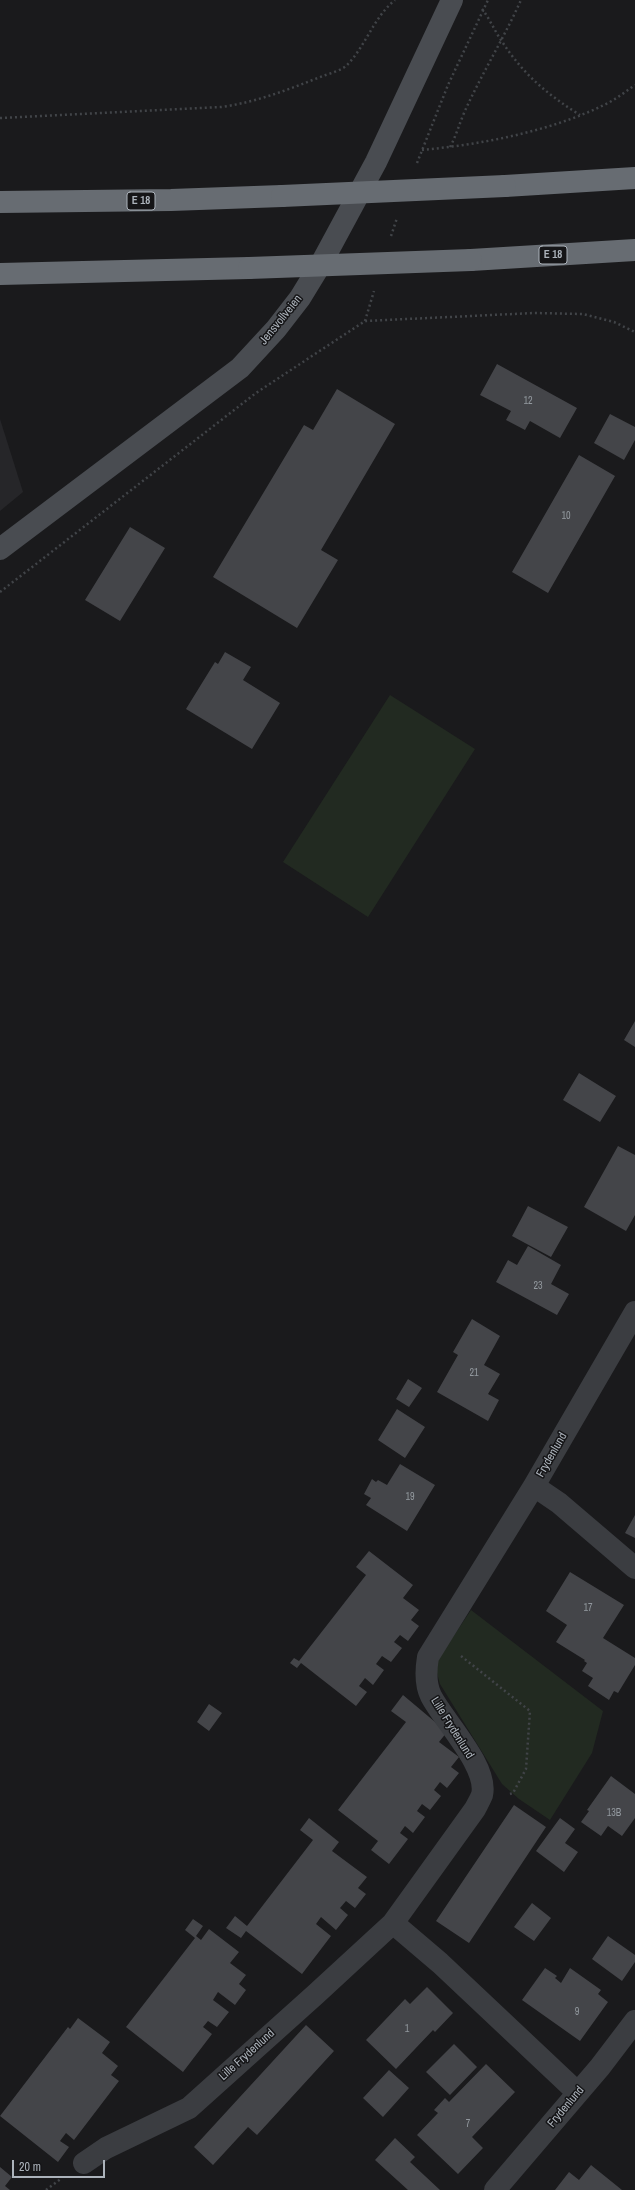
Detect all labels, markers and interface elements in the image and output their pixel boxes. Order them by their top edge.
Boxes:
road number: E 18 [127,192,155,210]
road number: E 18 [539,246,567,264]
street label: Jensvollveien [257,292,305,348]
house number: 12 [523,395,533,407]
house number: 10 [561,510,571,522]
house number: 23 [533,1280,543,1292]
house number: 21 [469,1367,479,1379]
street label: Frydenlund [533,1430,571,1480]
house number: 19 [405,1491,415,1503]
house number: 17 [583,1602,593,1614]
street label: Lille Frydenlund [427,1694,477,1762]
house number: 13B [607,1807,621,1819]
house number: 9 [575,2006,579,2018]
house number: 1 [405,2023,409,2035]
street label: Lille Frydenlund [216,2026,278,2084]
street label: Frydenlund [545,2084,587,2130]
house number: 7 [466,2118,470,2130]
scale bar [14,2152,107,2178]
text: 20 m [19,2159,41,2175]

